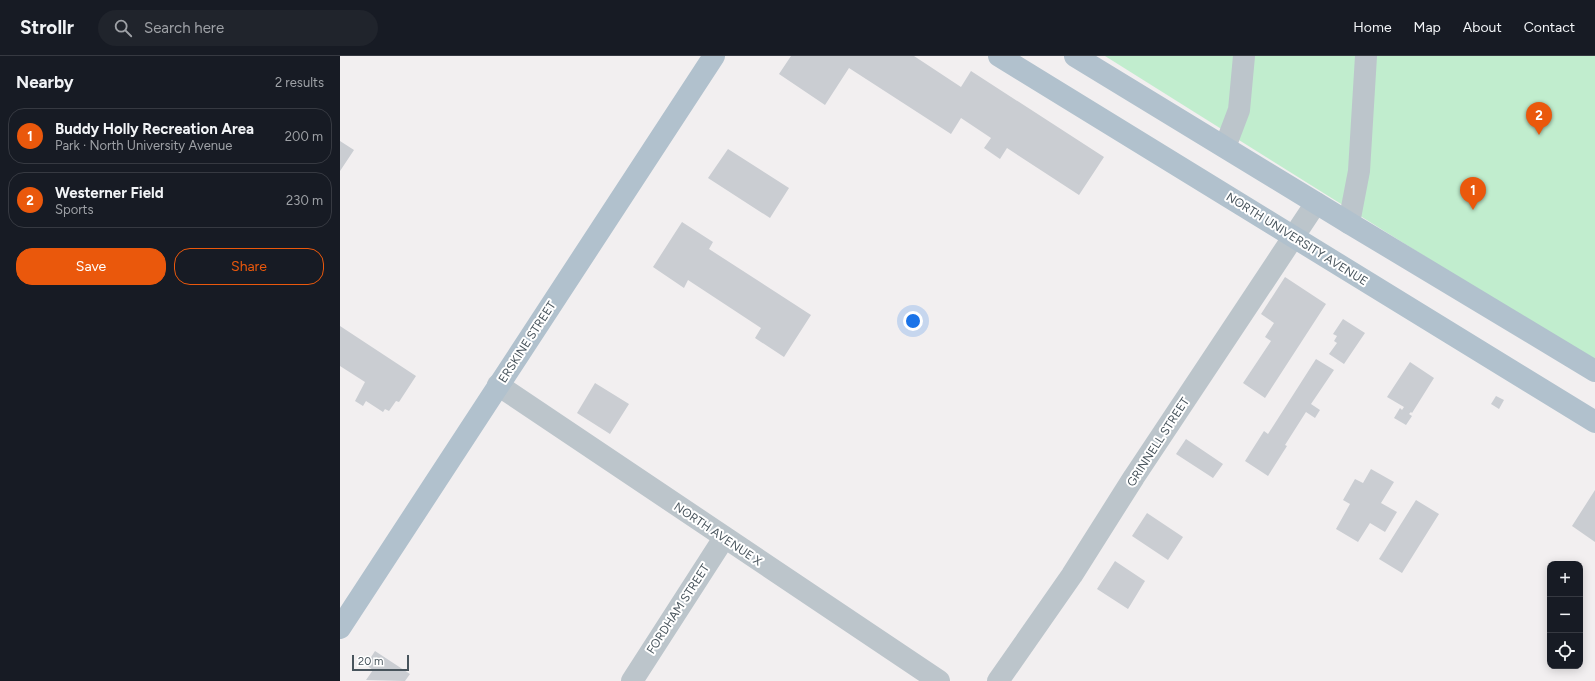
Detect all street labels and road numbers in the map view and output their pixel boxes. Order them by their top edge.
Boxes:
street label: NORTH UNIVERSITY AVENUE [1224,190,1370,288]
street label: ERSKINE STREET [495,298,559,385]
street label: GRINNELL STREET [1124,395,1192,489]
street label: NORTH AVENUE X [671,499,765,569]
street label: FORDHAM STREET [644,561,712,657]

